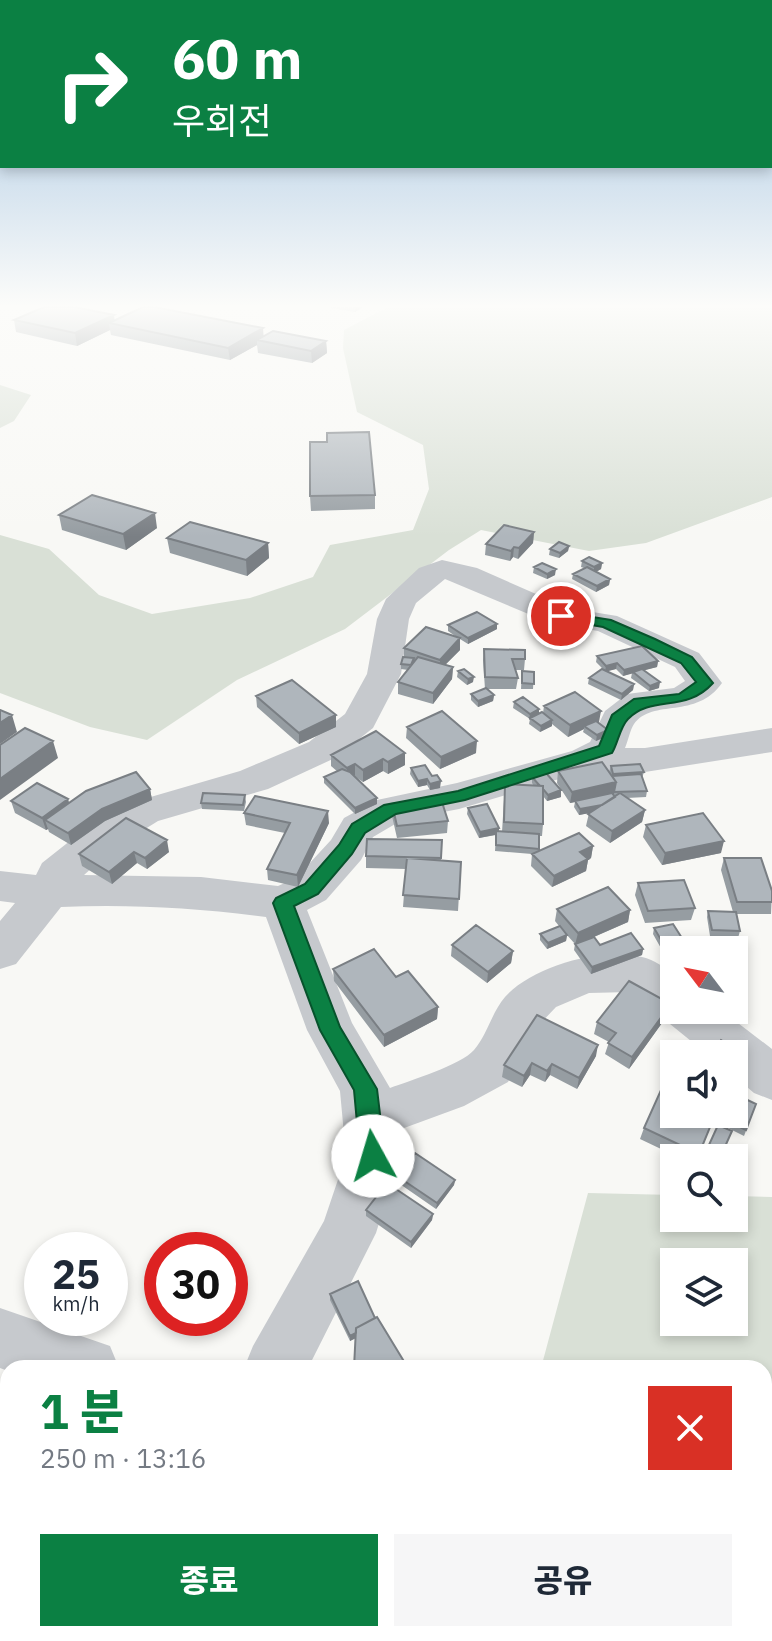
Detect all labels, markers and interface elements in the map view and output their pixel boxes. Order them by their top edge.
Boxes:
text: 60 m [172,22,302,94]
icon: right [40,32,144,136]
text: 우회전 [172,97,271,144]
pin [527,582,595,650]
icon: arrive [539,594,583,638]
north arrow [660,936,748,1024]
map controls [660,936,748,1336]
button: sound [660,1040,748,1128]
position arrow [331,1114,415,1198]
button: search [660,1144,748,1232]
speed limit sign: 30 [144,1232,248,1336]
text: 25 [52,1248,100,1300]
button: layers [660,1248,748,1336]
text: km/h [52,1290,100,1317]
text: 1 분 [40,1380,124,1442]
button: close [648,1386,732,1470]
text: 250 m · 13:16 [40,1441,206,1475]
button: 종료 [40,1534,378,1626]
button: 공유 [394,1534,732,1626]

